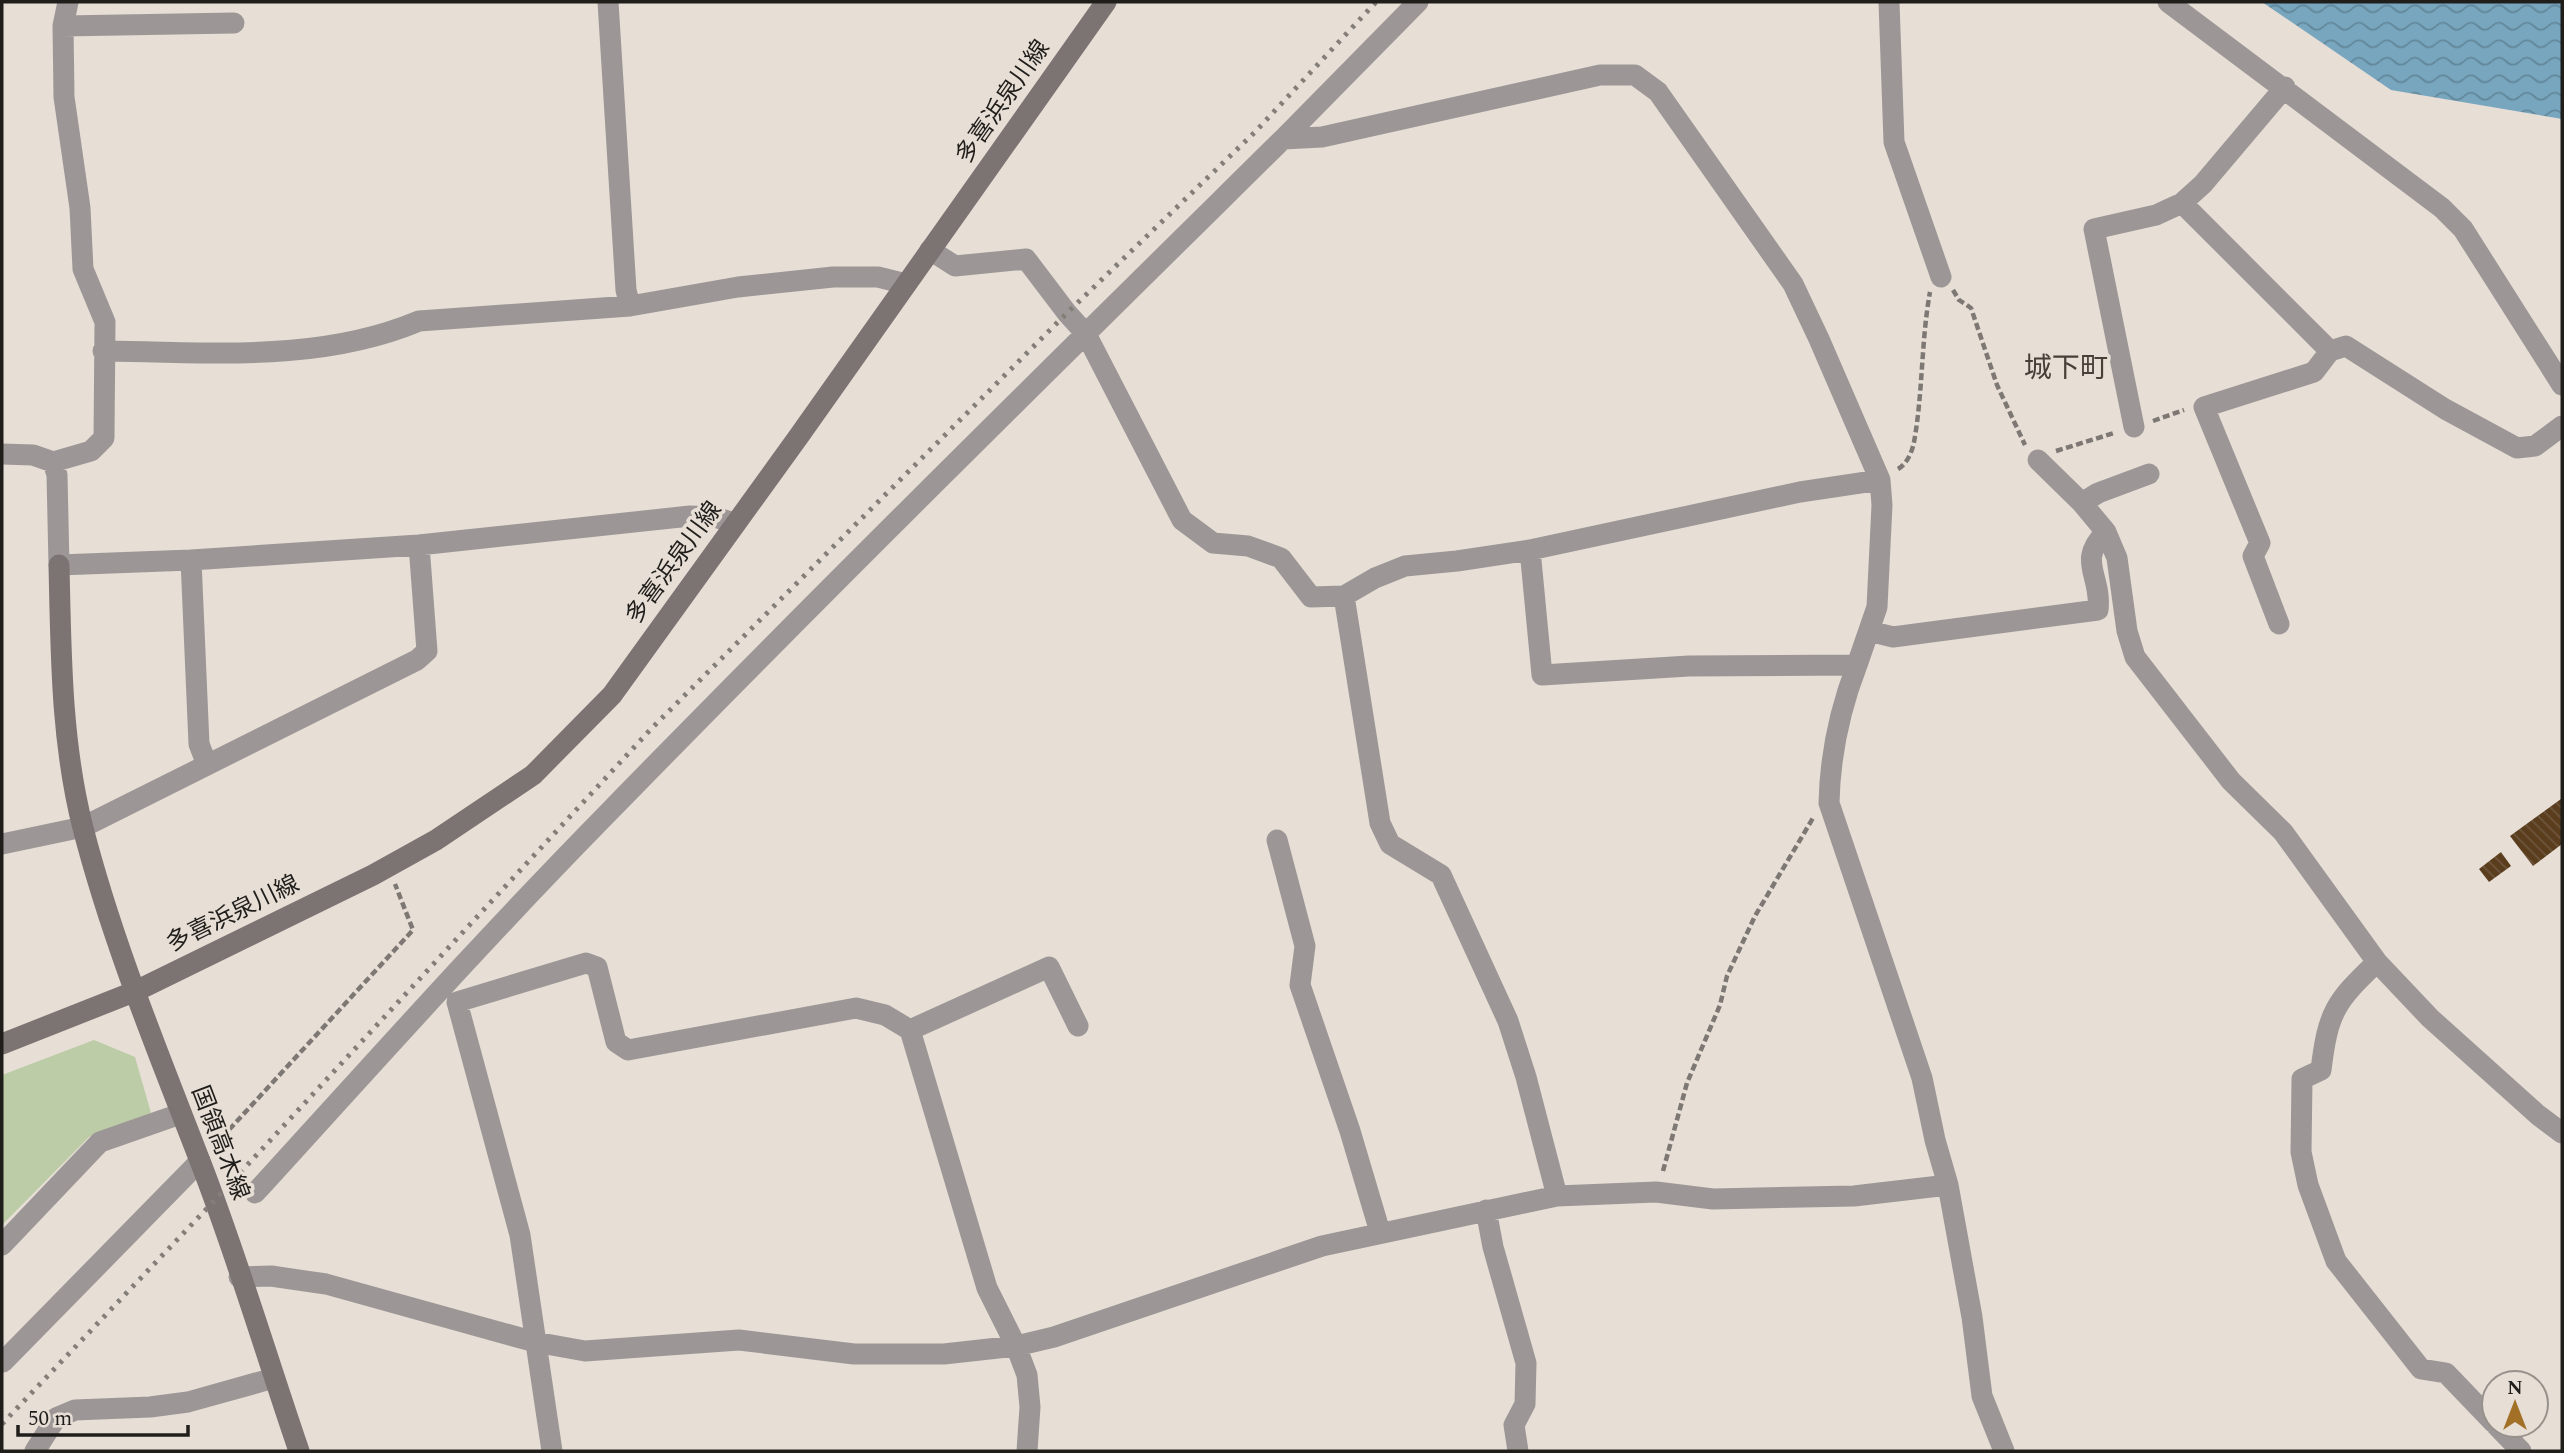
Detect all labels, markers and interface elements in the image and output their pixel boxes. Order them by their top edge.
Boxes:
street label: 多喜浜泉川線 [947,33,1059,171]
district label: 城下町 [2024,347,2108,390]
street label: 多喜浜泉川線 [617,494,731,632]
street label: 多喜浜泉川線 [160,866,306,962]
street label: 国領高木線 [182,1081,258,1205]
north arrow [2480,1369,2550,1439]
text: N [2507,1374,2523,1403]
scale bar [18,1394,187,1438]
text: 50 m [28,1403,72,1435]

